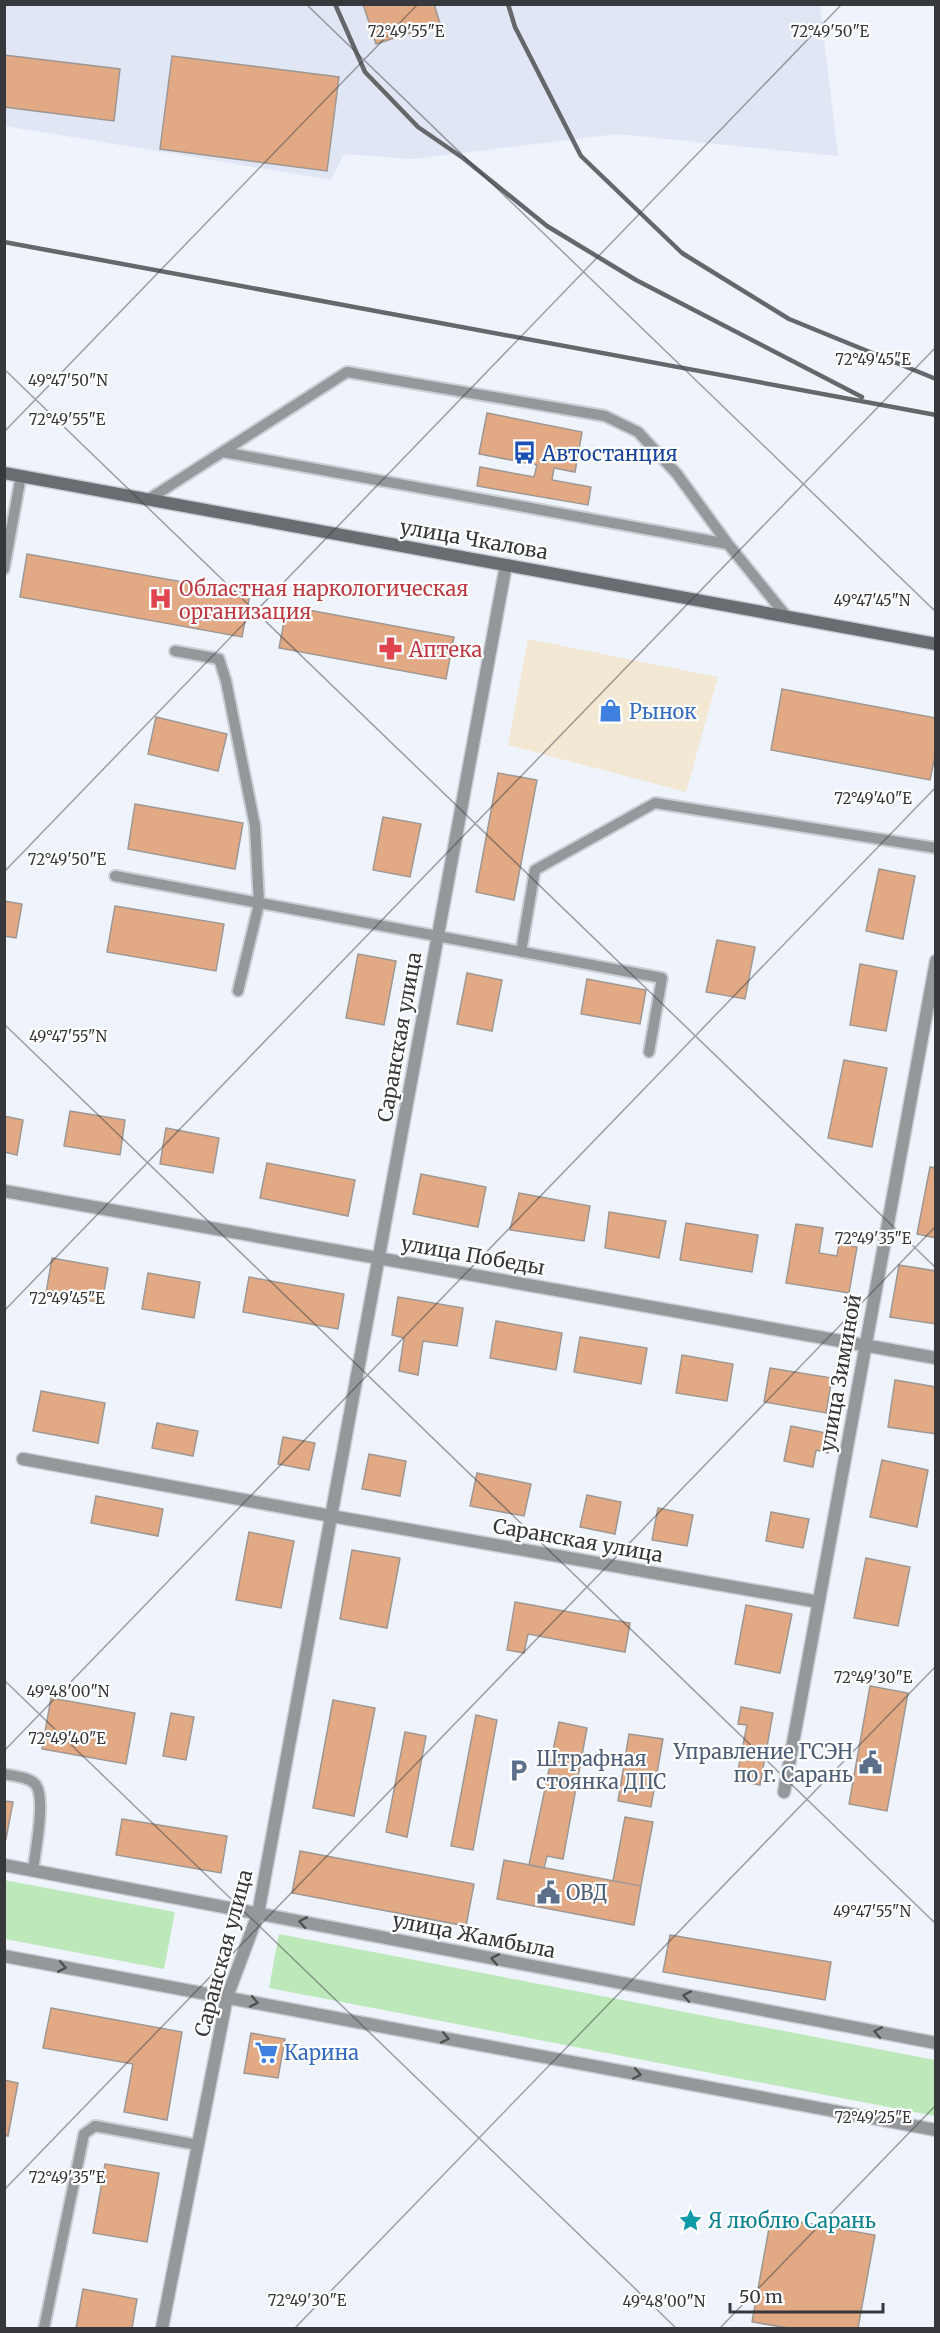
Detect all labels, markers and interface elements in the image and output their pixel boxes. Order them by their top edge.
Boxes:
text: 72°49'55"E [368,22,445,41]
text: 72°49'50"E [791,22,870,41]
text: 72°49'45"E [835,350,911,369]
text: 49°47'50"N [28,371,108,390]
text: 72°49'55"E [29,410,106,429]
bus stop icon: Автостанция [511,440,537,466]
place label: Автостанция [541,441,678,466]
street label: улица Чкалова [398,514,550,564]
place label: Областная наркологическая организация [179,576,469,624]
hospital icon: Областная наркологическая организация [148,586,174,612]
text: 49°47'45"N [834,591,911,610]
pharmacy icon: Аптека [378,636,404,662]
place label: Аптека [408,637,483,662]
shop icon: Рынок [598,698,624,724]
place label: Рынок [629,699,697,724]
text: 72°49'40"E [834,789,912,808]
text: 72°49'50"E [28,850,107,869]
street label: Саранская улица [372,950,426,1124]
text: 49°47'55"N [29,1027,107,1046]
text: 72°49'35"E [835,1229,912,1248]
street label: улица Победы [399,1230,547,1280]
text: 72°49'45"E [29,1289,105,1308]
street label: улица Зиминой [814,1292,866,1454]
street label: Саранская улица [491,1513,665,1567]
text: 72°49'30"E [834,1668,913,1687]
text: 49°48'00"N [27,1682,110,1701]
text: 72°49'40"E [28,1729,106,1748]
place label: Управление ГСЭН по г. Сарань [673,1739,853,1787]
place label: Штрафная стоянка ДПС [536,1746,666,1794]
public building icon: Управление ГСЭН по г. Сарань [858,1750,884,1776]
parking icon: Штрафная стоянка ДПС [505,1757,531,1783]
street label: Саранская улица [189,1866,257,2039]
public building icon: ОВД [535,1879,561,1905]
place label: ОВД [566,1880,608,1905]
text: 49°47'55"N [833,1902,911,1921]
street label: улица Жамбыла [390,1907,558,1963]
one-way arrow [299,1916,309,1929]
one-way arrow [490,1953,500,1966]
one-way arrow [57,1960,67,1973]
one-way arrow [682,1990,692,2003]
one-way arrow [248,1995,258,2008]
one-way arrow [873,2026,883,2039]
one-way arrow [440,2031,450,2044]
supermarket icon: Карина [253,2039,279,2065]
place label: Карина [284,2040,359,2065]
one-way arrow [632,2067,642,2080]
text: 72°49'25"E [834,2108,912,2127]
text: 72°49'35"E [29,2168,106,2187]
place icon: Я люблю Сарань [677,2207,703,2233]
place label: Я люблю Сарань [708,2208,876,2233]
scale bar [730,2276,883,2314]
text: 50 m [739,2285,783,2308]
text: 72°49'30"E [268,2291,347,2310]
text: 49°48'00"N [623,2292,706,2311]

